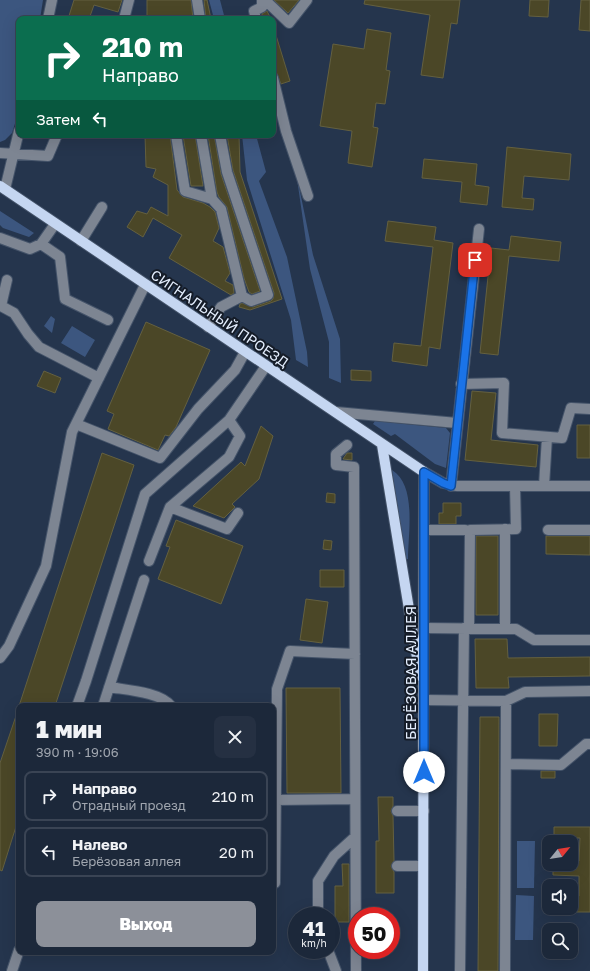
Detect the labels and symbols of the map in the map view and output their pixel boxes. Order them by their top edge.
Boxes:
pin [458,243,492,277]
street label: СИГНАЛЬНЫЙ ПРОЕЗД [148,266,292,370]
street label: БЕРЁЗОВАЯ АЛЛЕЯ [402,606,419,740]
position arrow [403,751,445,793]
north arrow [542,835,578,871]
speed limit sign: 50 [348,907,400,959]

